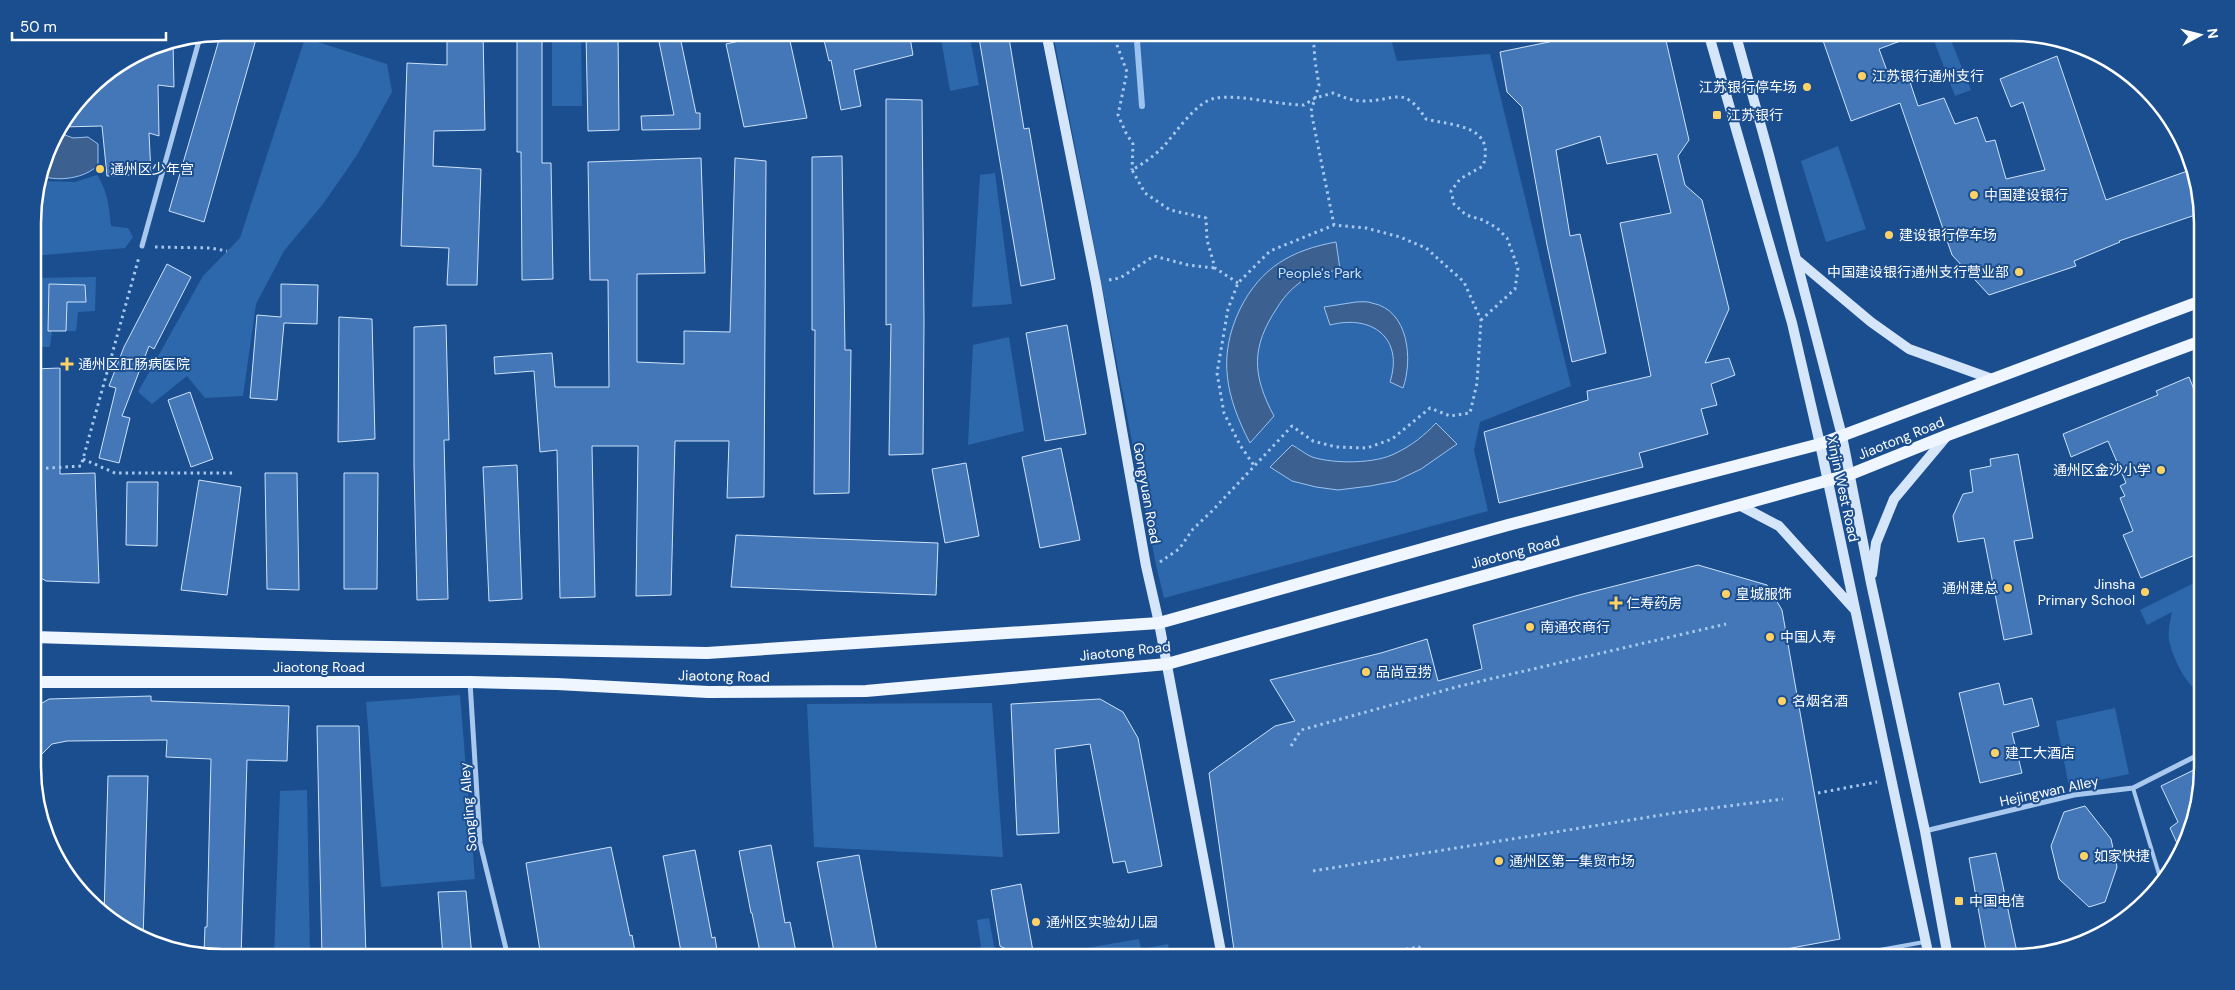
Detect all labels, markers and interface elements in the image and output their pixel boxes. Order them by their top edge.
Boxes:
scale bar [12,10,166,42]
north arrow [2175,10,2225,60]
text: 50 m [20,17,57,37]
text: N [2203,27,2222,40]
place label: 江苏银行通州支行 [1872,67,1984,85]
marker: 江苏银行通州支行 [1856,70,1868,82]
place label: 江苏银行停车场 [1699,78,1797,96]
marker: 江苏银行停车场 [1801,81,1813,93]
place label: 江苏银行 [1727,106,1783,124]
marker: 江苏银行 [1711,109,1723,121]
place label: 通州区少年宫 [110,160,194,178]
marker: 通州区少年宫 [94,163,106,175]
place label: 中国建设银行 [1984,186,2068,204]
marker: 中国建设银行 [1968,189,1980,201]
place label: 建设银行停车场 [1899,226,1997,244]
marker: 建设银行停车场 [1883,229,1895,241]
place label: 中国建设银行通州支行营业部 [1827,263,2009,281]
park label: People's Park [1278,264,1362,282]
marker: 中国建设银行通州支行营业部 [2013,266,2025,278]
place label: 通州区肛肠病医院 [78,355,190,373]
marker: 通州区肛肠病医院 [60,357,74,371]
street label: Jiaotong Road [1855,412,1947,464]
street label: Xinjin West Road [1823,434,1863,544]
street label: Gongyuan Road [1129,441,1165,545]
place label: 通州区金沙小学 [2053,461,2151,479]
marker: 通州区金沙小学 [2155,464,2167,476]
street label: Jiaotong Road [1468,531,1562,573]
place label: Jinsha Primary School [2038,575,2135,609]
place label: 通州建总 [1942,579,1998,597]
marker: 通州建总 [2002,582,2014,594]
place label: 皇城服饰 [1736,585,1792,603]
marker: Jinsha Primary School [2139,586,2151,598]
marker: 皇城服饰 [1720,588,1732,600]
place label: 仁寿药房 [1626,594,1682,612]
marker: 仁寿药房 [1610,597,1622,609]
place label: 南通农商行 [1540,618,1610,636]
marker: 南通农商行 [1524,621,1536,633]
place label: 中国人寿 [1780,628,1836,646]
marker: 中国人寿 [1764,631,1776,643]
street label: Jiaotong Road [1078,637,1172,665]
street label: Jiaotong Road [273,658,365,676]
place label: 品尚豆捞 [1376,663,1432,681]
street label: Jiaotong Road [678,666,770,686]
marker: 品尚豆捞 [1360,666,1372,678]
place label: 名烟名酒 [1792,692,1848,710]
marker: 名烟名酒 [1776,695,1788,707]
place label: 建工大酒店 [2005,744,2075,762]
marker: 建工大酒店 [1989,747,2001,759]
street label: Songling Alley [455,762,481,852]
street label: Hejingwan Alley [1998,772,2100,810]
place label: 如家快捷 [2094,847,2150,865]
marker: 如家快捷 [2078,850,2090,862]
place label: 通州区第一集贸市场 [1509,852,1635,870]
marker: 通州区第一集贸市场 [1493,855,1505,867]
place label: 中国电信 [1969,892,2025,910]
marker: 中国电信 [1953,895,1965,907]
place label: 通州区实验幼儿园 [1046,913,1158,931]
marker: 通州区实验幼儿园 [1030,916,1042,928]

